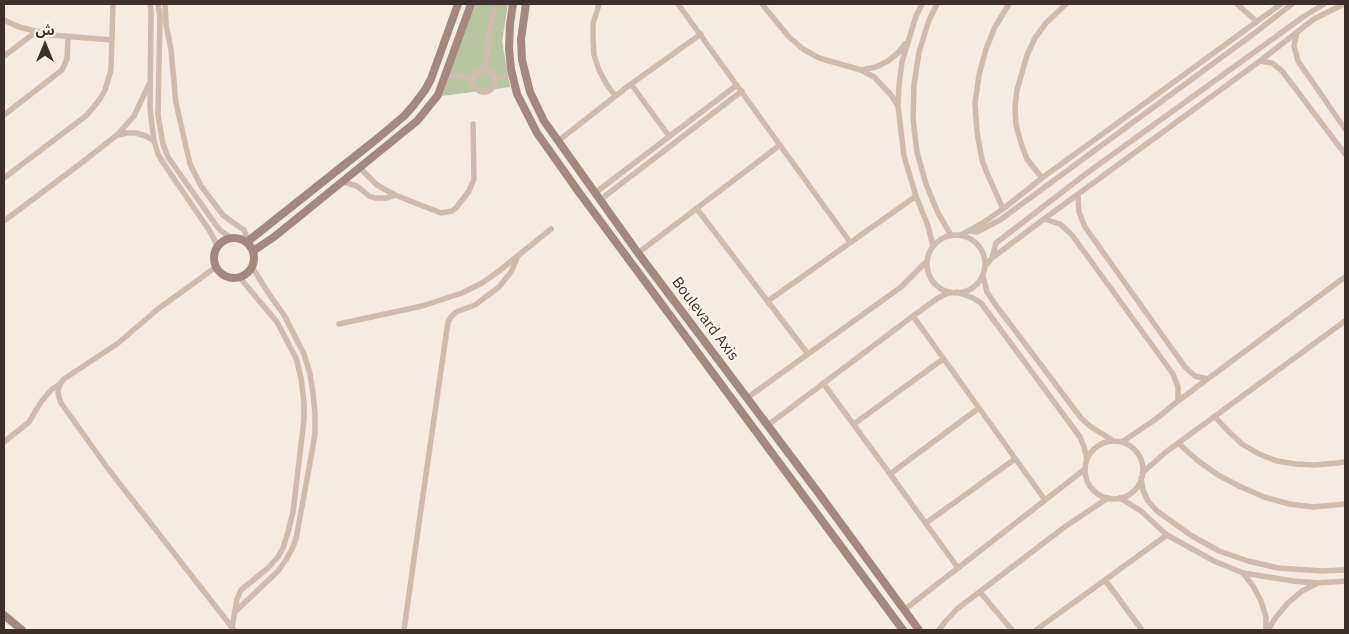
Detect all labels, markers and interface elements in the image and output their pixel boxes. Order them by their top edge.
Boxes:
north arrow [20,20,70,70]
text: ش [35,21,55,39]
street label: Boulevard Axis [668,274,742,364]

